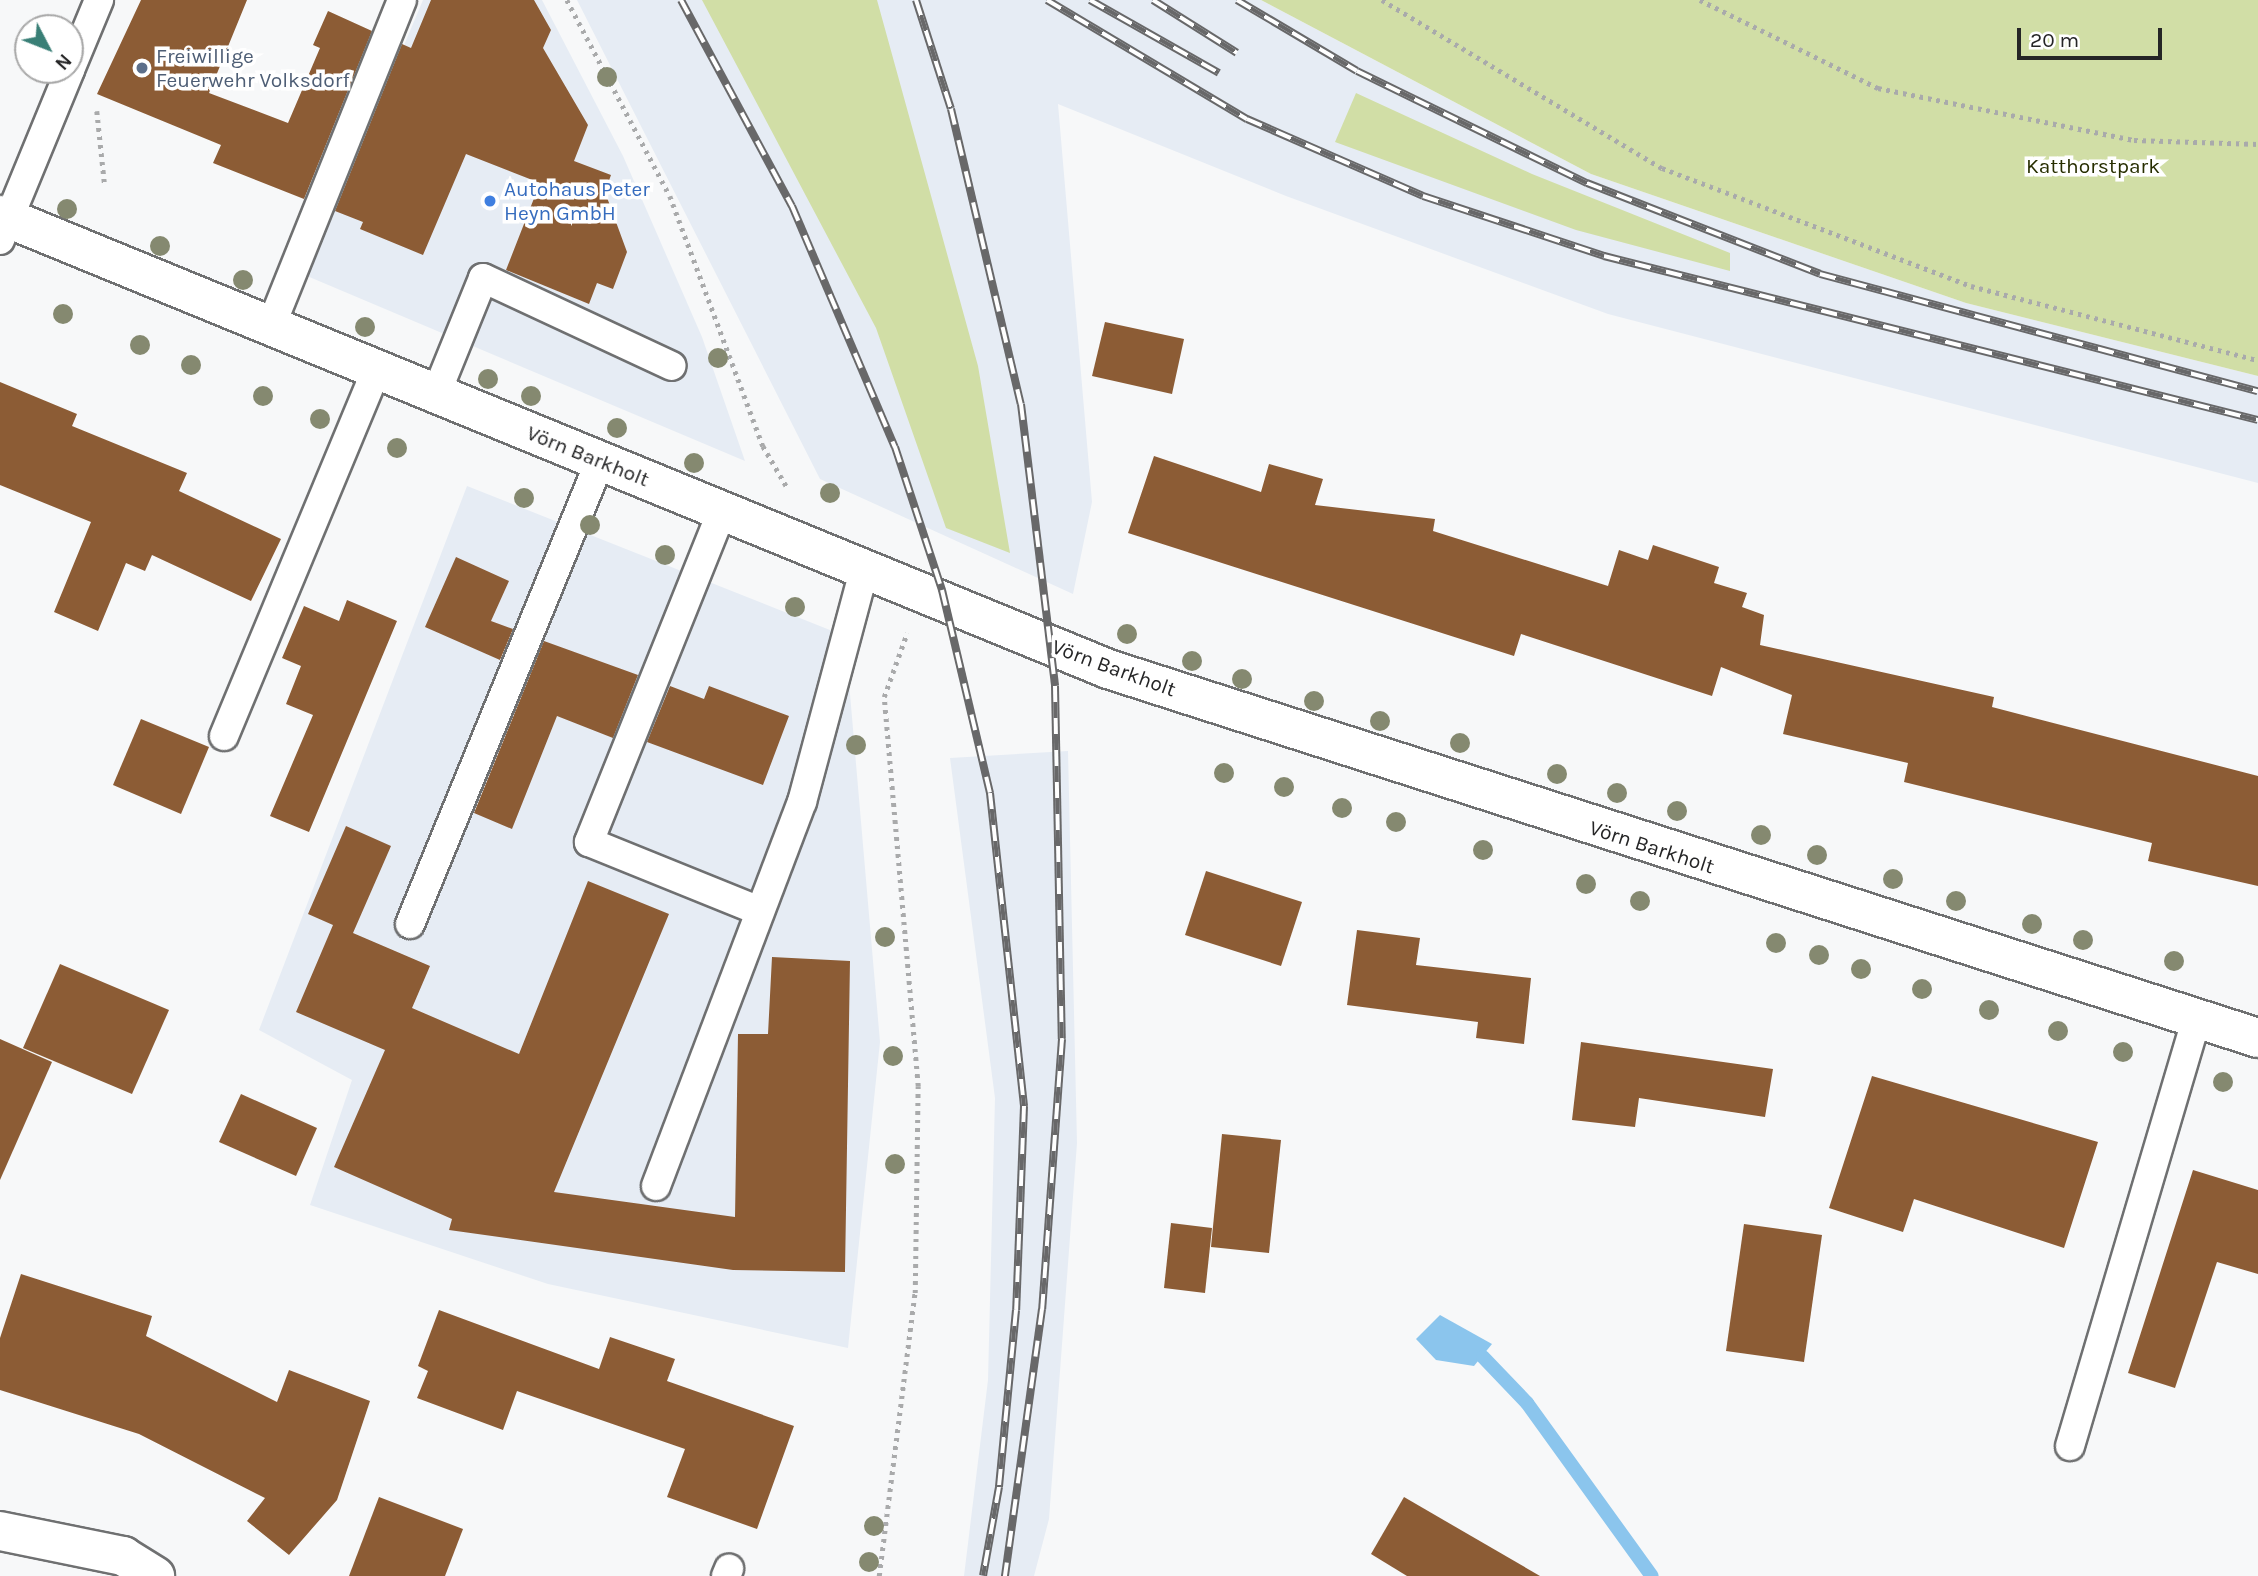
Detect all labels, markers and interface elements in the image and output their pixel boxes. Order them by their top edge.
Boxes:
north arrow [14,14,84,84]
scale bar [2020,14,2165,58]
text: 20 m [2030,28,2079,52]
place label: Freiwillige Feuerwehr Volksdorf [156,43,350,93]
text: N [50,49,76,74]
marker: Freiwillige Feuerwehr Volksdorf [134,60,150,76]
park label: Katthorstpark [2026,153,2160,179]
place label: Autohaus Peter Heyn GmbH [504,176,650,226]
marker: Autohaus Peter Heyn GmbH [482,193,498,209]
street label: Vörn Barkholt [523,420,653,492]
street label: Vörn Barkholt [1049,634,1179,702]
street label: Vörn Barkholt [1586,815,1718,879]

